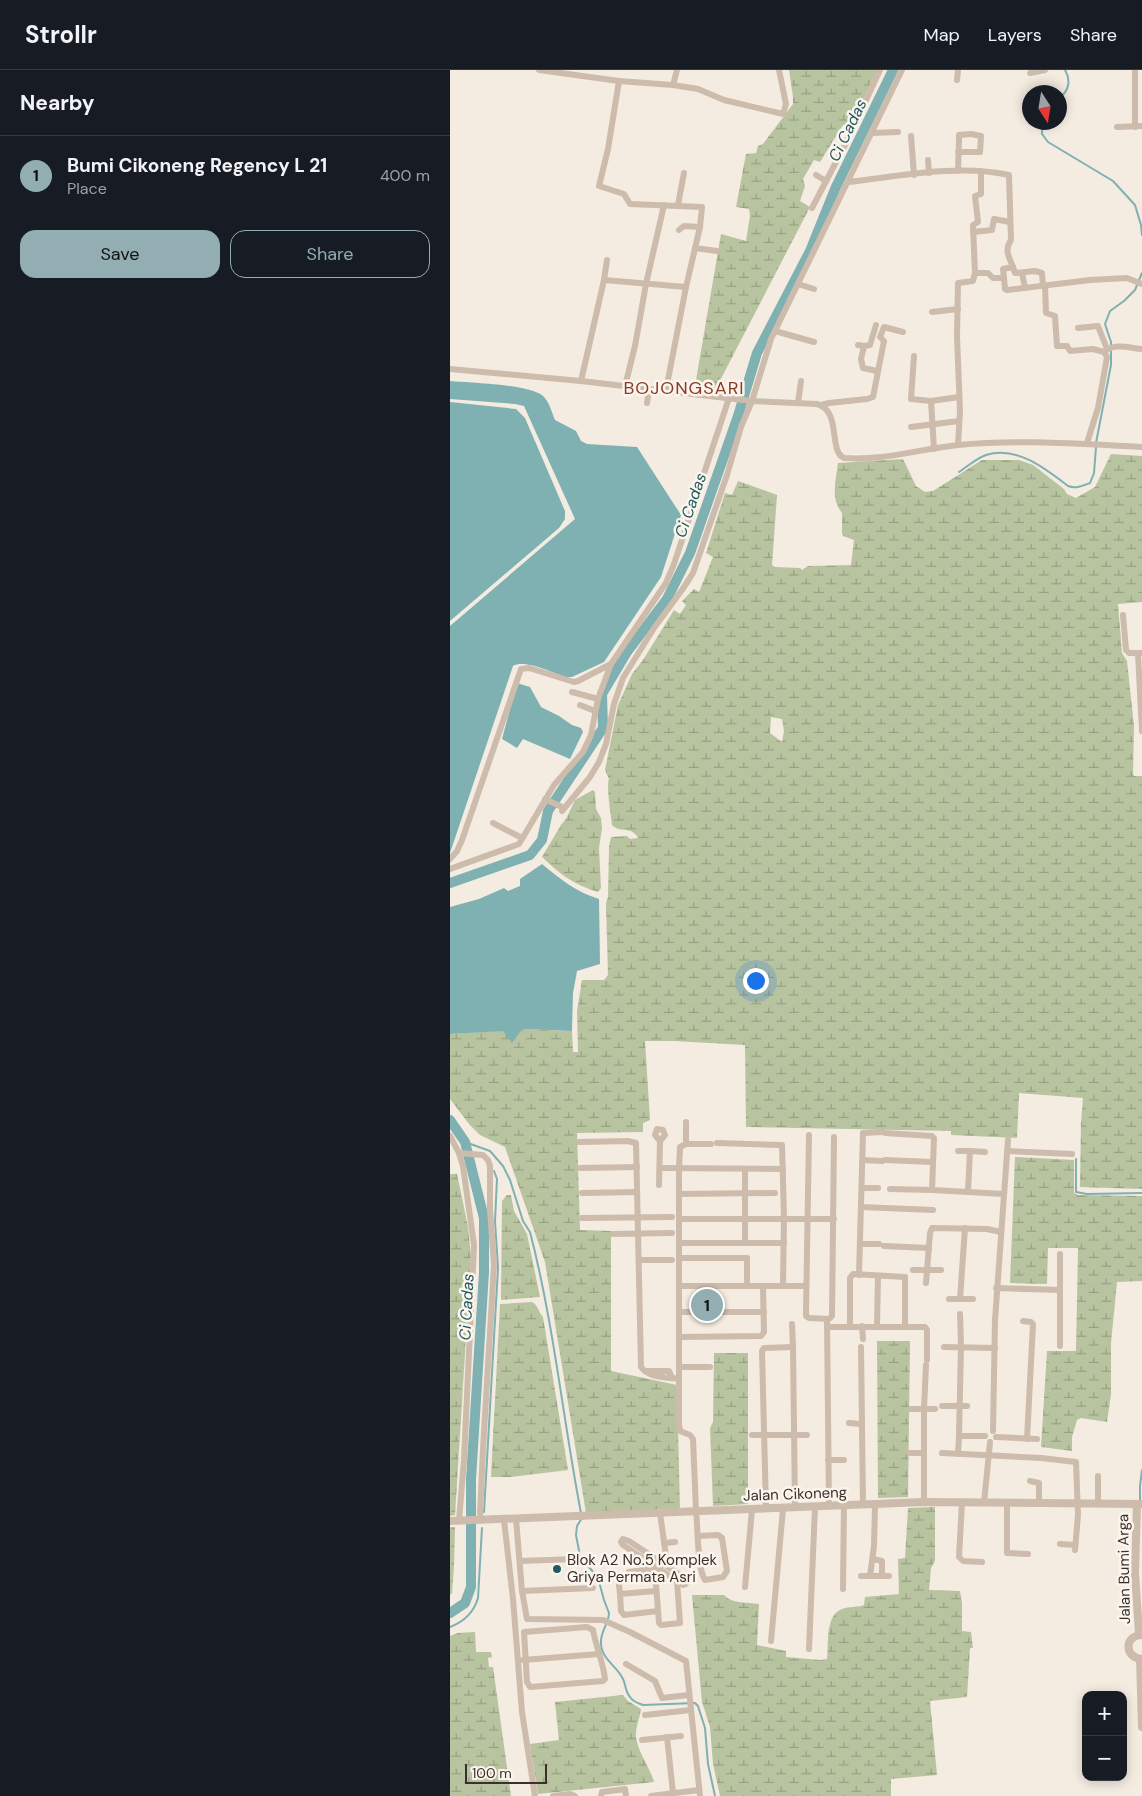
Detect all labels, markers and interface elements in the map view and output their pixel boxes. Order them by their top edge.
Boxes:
text: Strollr [25,19,97,50]
text: Map [924,23,960,47]
text: Layers [988,23,1042,47]
text: Share [1070,23,1117,47]
north arrow [1022,85,1067,130]
text: Nearby [20,89,94,117]
water label: Ci Cadas [823,95,872,165]
text: Bumi Cikoneng Regency L 21 [67,153,327,178]
text: 1 [33,165,39,186]
text: 400 m [380,165,430,186]
text: Place [67,178,107,199]
button: Save [20,230,220,278]
button: Share [230,230,430,278]
district label: BOJONGSARI [623,376,745,400]
water label: Ci Cadas [670,470,711,540]
your location [743,968,769,994]
water label: Ci Cadas [454,1273,479,1341]
pin: 1 [691,1286,723,1324]
street label: Jalan Cikoneng [743,1482,847,1506]
street label: Jalan Bumi Arga [1113,1514,1135,1624]
place label: Blok A2 No.5 Komplek Griya Permata Asri [567,1550,718,1587]
marker: Blok A2 No.5 Komplek Griya Permata Asri [551,1563,563,1575]
map controls [1082,1691,1127,1781]
button: + [1082,1691,1127,1736]
button: − [1082,1736,1127,1781]
scale bar [465,1761,548,1784]
text: 100 m [472,1764,512,1782]

